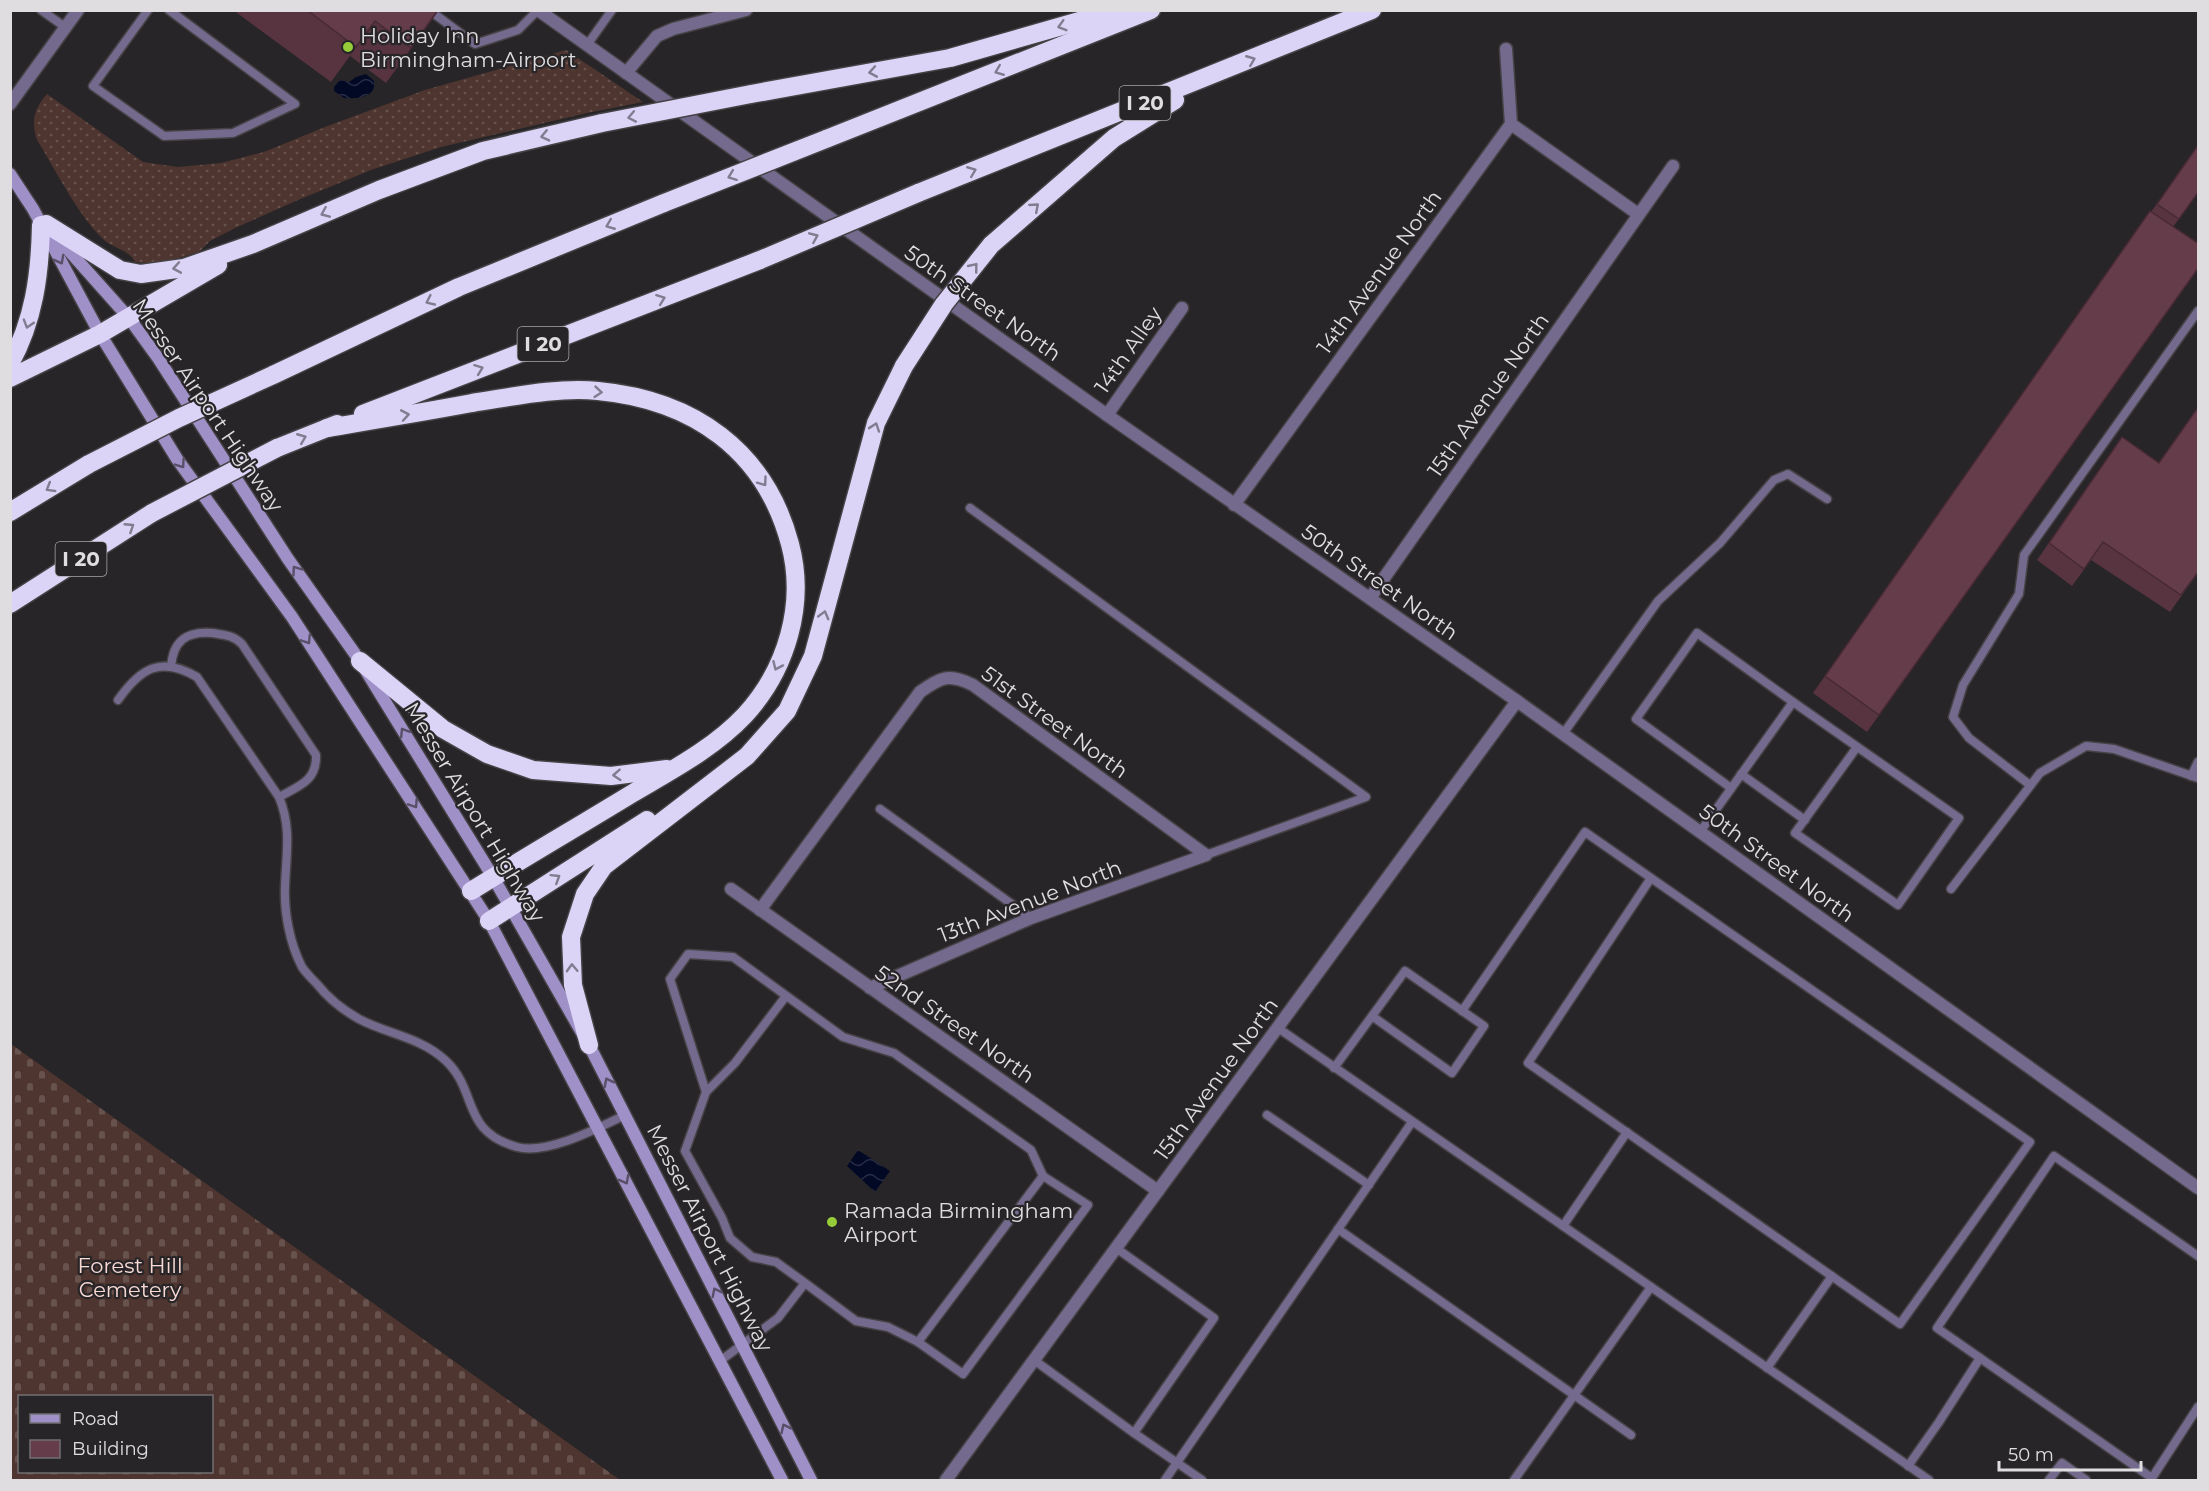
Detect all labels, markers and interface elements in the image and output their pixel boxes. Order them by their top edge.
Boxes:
one-way arrow [1057,19,1067,32]
place label: Holiday Inn Birmingham-Airport [360,23,576,72]
marker: Holiday Inn Birmingham-Airport [341,40,355,54]
one-way arrow [1244,55,1255,67]
one-way arrow [994,64,1005,76]
one-way arrow [868,65,878,78]
road number: I 20 [1120,86,1170,120]
one-way arrow [627,110,637,123]
one-way arrow [540,129,550,142]
one-way arrow [966,166,977,178]
one-way arrow [728,169,739,181]
street label: 14th Avenue North [1311,185,1447,359]
one-way arrow [1028,203,1039,214]
one-way arrow [320,206,331,218]
one-way arrow [605,218,616,230]
one-way arrow [807,233,818,245]
street label: 50th Street North [900,240,1066,366]
one-way arrow [53,254,64,265]
one-way arrow [173,261,183,274]
one-way arrow [967,263,978,274]
one-way arrow [426,293,437,305]
street label: Messer Airport Highway [127,294,289,517]
one-way arrow [655,294,666,306]
street label: 14th Alley [1089,301,1167,398]
street label: 15th Avenue North [1422,308,1554,482]
one-way arrow [23,318,35,329]
road number: I 20 [518,327,568,361]
one-way arrow [473,364,484,376]
one-way arrow [593,385,603,398]
one-way arrow [400,409,410,422]
one-way arrow [868,422,881,433]
one-way arrow [296,433,307,445]
one-way arrow [174,458,185,469]
one-way arrow [756,475,767,486]
one-way arrow [45,480,56,492]
street label: 50th Street North [1297,519,1463,645]
one-way arrow [124,523,135,534]
road number: I 20 [56,542,106,576]
one-way arrow [292,565,303,576]
one-way arrow [817,610,829,621]
one-way arrow [300,633,311,644]
one-way arrow [772,660,784,671]
street label: 51st Street North [977,661,1133,783]
street label: Messer Airport Highway [400,698,551,927]
one-way arrow [399,728,411,738]
one-way arrow [612,768,621,781]
one-way arrow [407,797,418,808]
street label: 50th Street North [1695,799,1859,927]
street label: 13th Avenue North [935,855,1125,947]
one-way arrow [550,873,560,885]
street label: 52nd Street North [871,960,1039,1088]
one-way arrow [566,963,579,972]
street label: 15th Avenue North [1149,993,1283,1165]
one-way arrow [604,1077,615,1088]
street label: Messer Airport Highway [642,1120,779,1356]
one-way arrow [618,1174,629,1184]
place label: Ramada Birmingham Airport [844,1198,1073,1247]
marker: Ramada Birmingham Airport [825,1215,839,1229]
park label: Forest Hill Cemetery [77,1253,183,1302]
one-way arrow [712,1288,723,1299]
legend [18,1395,213,1473]
text: Road [72,1408,119,1430]
one-way arrow [780,1423,792,1434]
scale bar [1999,1434,2142,1472]
text: Building [72,1438,149,1460]
text: 50 m [2008,1444,2054,1466]

